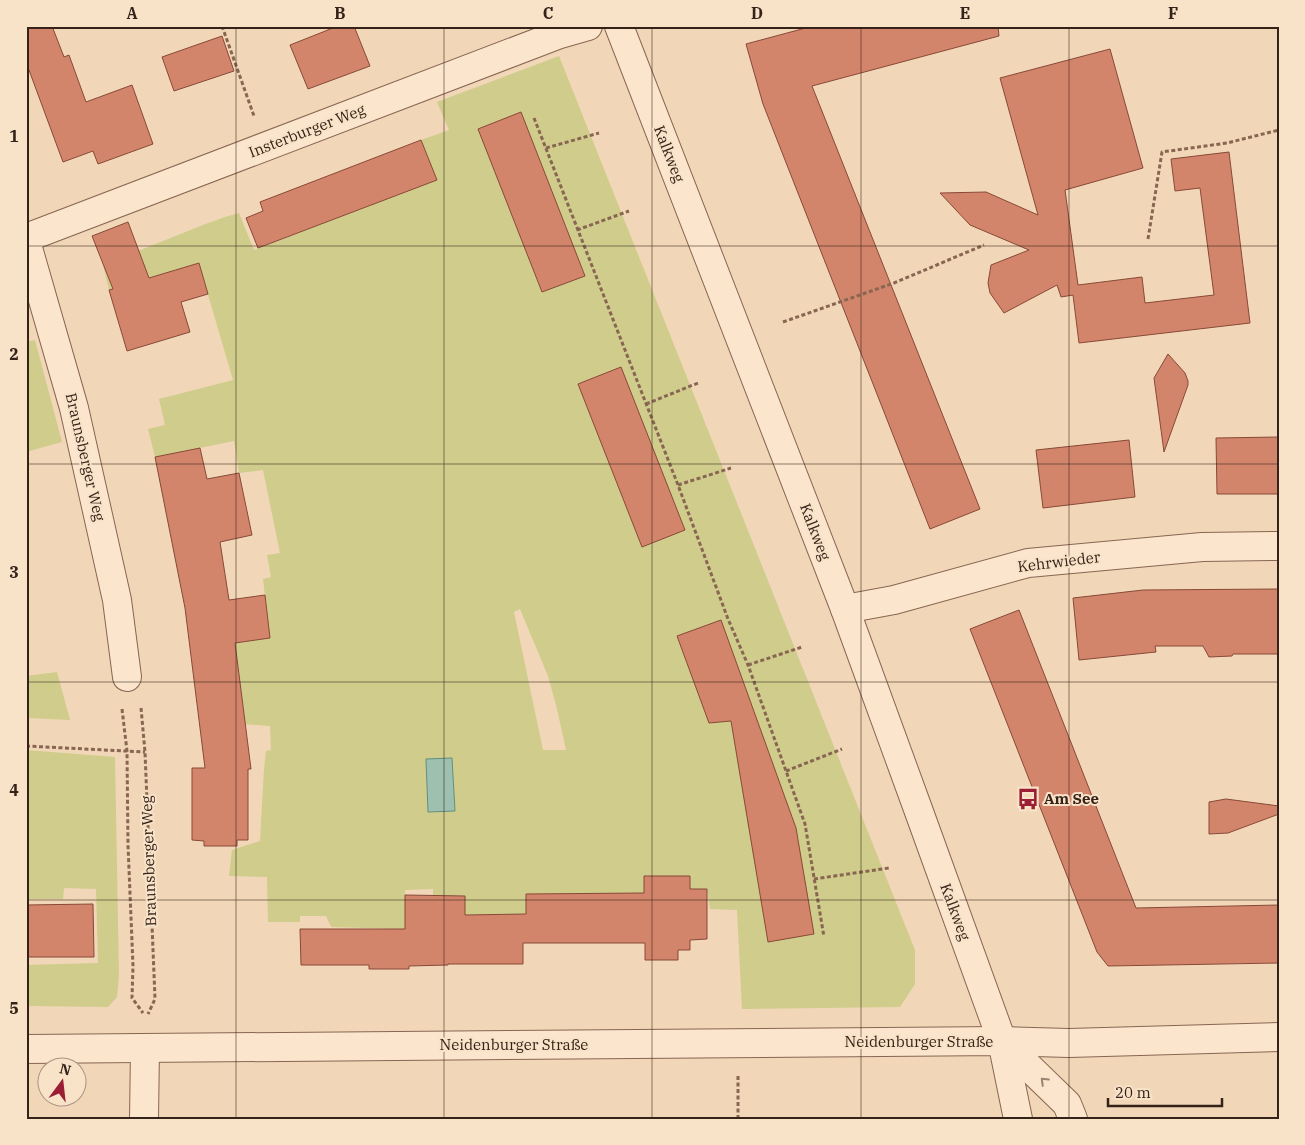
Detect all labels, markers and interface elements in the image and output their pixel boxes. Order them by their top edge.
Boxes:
text: A [126,3,138,23]
text: B [334,3,346,23]
text: C [543,3,553,23]
text: D [751,3,763,23]
text: E [960,3,970,23]
text: F [1168,3,1178,23]
street label: Insterburger Weg [246,100,368,161]
street label: Kalkweg [650,123,689,185]
text: 1 [9,126,19,146]
text: 2 [9,344,19,364]
street label: Braunsberger Weg [61,391,109,523]
street label: Kalkweg [796,501,835,563]
street label: Kehrwieder [1017,547,1102,576]
text: 3 [9,562,19,582]
text: 4 [9,780,19,800]
bus stop icon: Am See [1015,786,1041,812]
place label: Am See [1044,789,1099,808]
street label: Braunsberger Weg [137,795,160,927]
street label: Kalkweg [936,881,975,943]
text: 5 [9,998,19,1018]
street label: Neidenburger Straße [845,1032,993,1051]
street label: Neidenburger Straße [440,1035,588,1054]
north arrow [38,1058,88,1108]
text: N [58,1059,73,1080]
scale bar [1108,1075,1221,1107]
one-way arrow [1040,1078,1049,1087]
text: 20 m [1115,1083,1151,1102]

